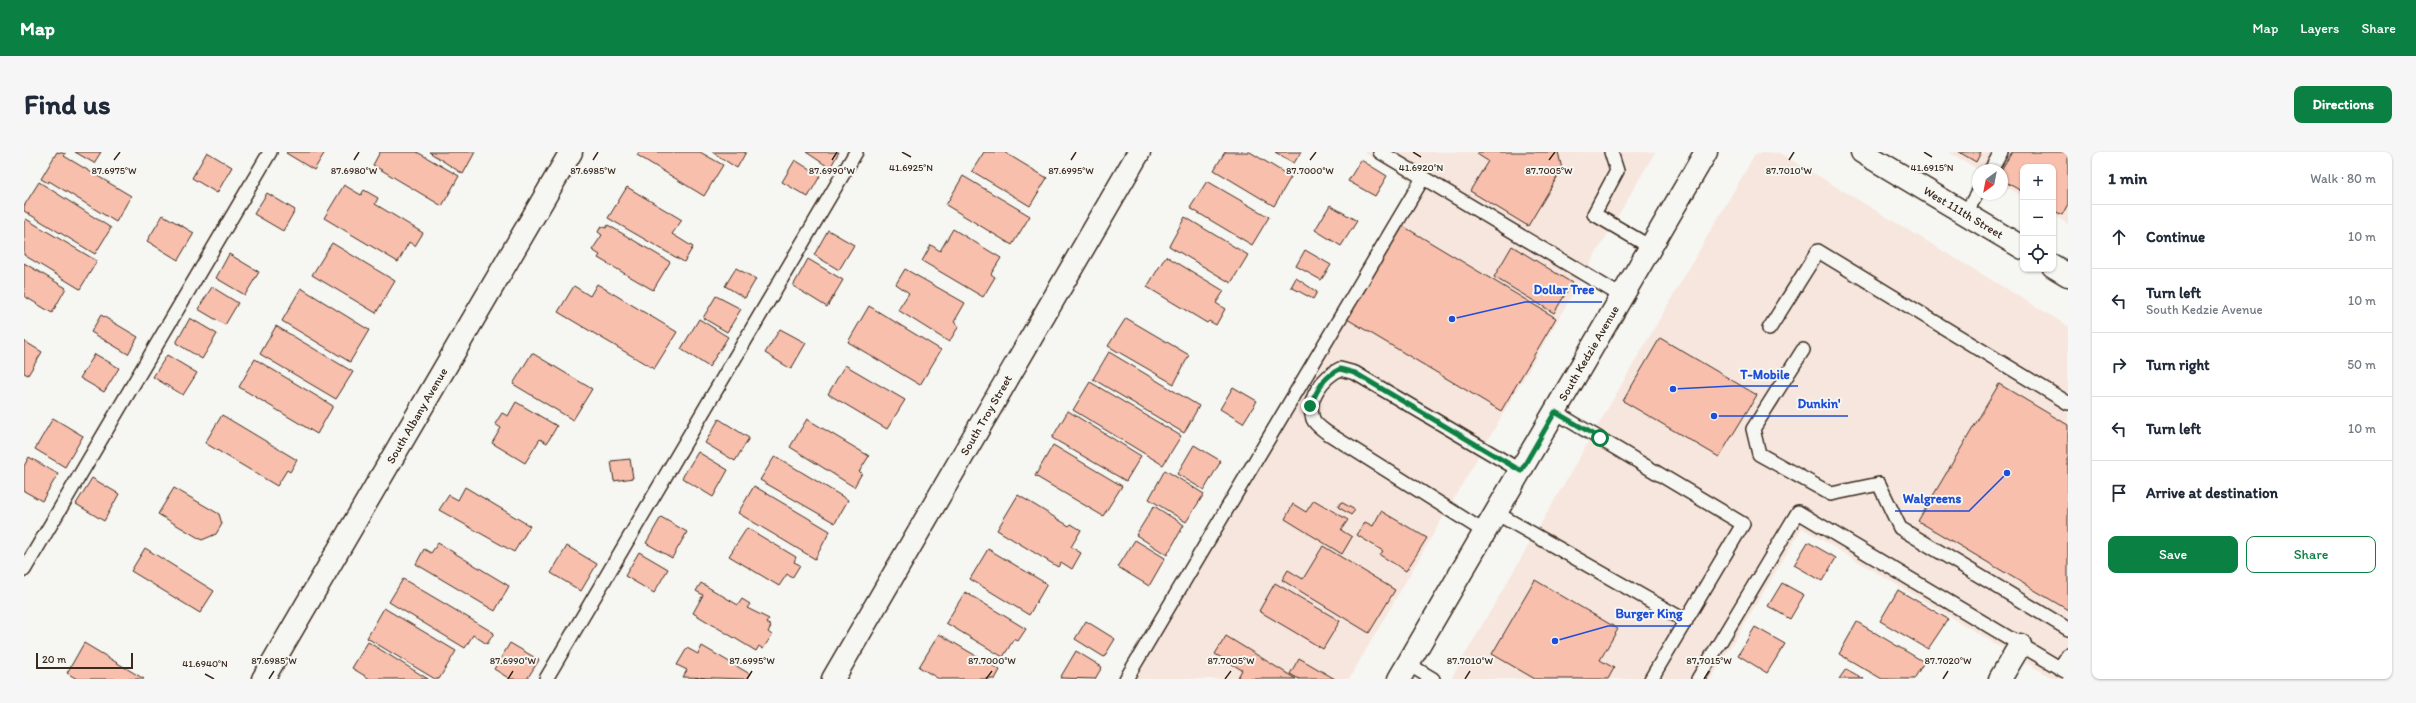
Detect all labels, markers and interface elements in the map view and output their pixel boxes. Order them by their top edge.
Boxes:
text: Map [20,17,55,40]
text: Map [2253,20,2278,37]
text: Layers [2300,20,2339,37]
text: Share [2361,20,2396,37]
button: Directions [2294,86,2392,123]
text: Find us [24,87,111,121]
text: 41.6925°N [889,161,933,174]
text: 41.6920°N [1399,161,1444,174]
text: 41.6915°N [1910,161,1954,174]
text: 87.6975°W [91,164,137,177]
text: 87.6980°W [331,164,378,177]
text: 87.6985°W [570,164,616,177]
text: 87.6990°W [809,164,856,177]
text: 87.6995°W [1048,164,1094,177]
text: 87.7000°W [1286,164,1334,177]
text: 87.7005°W [1526,164,1573,177]
text: 87.7010°W [1766,164,1813,177]
north arrow [1972,164,2008,200]
map controls [2020,164,2056,272]
button: + [2020,164,2056,200]
text: 1 min [2108,168,2147,188]
text: Walk · 80 m [2310,171,2376,186]
street label: West 111th Street [1921,183,2006,242]
button: − [2020,200,2056,236]
icon: ahead [2108,226,2130,248]
text: Continue [2146,228,2205,246]
text: 10 m [2348,229,2376,244]
button: locate [2020,236,2056,272]
callout: Dollar Tree [1525,277,1602,302]
text: Dollar Tree [1533,282,1595,297]
text: Turn left [2146,284,2201,302]
icon: left [2108,290,2130,312]
text: 10 m [2348,293,2376,308]
text: South Kedzie Avenue [2146,302,2263,317]
street label: South Kedzie Avenue [1556,303,1622,403]
icon: right [2108,354,2130,376]
text: Turn right [2146,356,2210,374]
text: 50 m [2347,357,2376,372]
callout: T-Mobile [1732,361,1798,386]
street label: South Albany Avenue [383,365,451,466]
text: T-Mobile [1739,367,1790,382]
street label: South Troy Street [957,372,1015,458]
callout: Dunkin' [1789,391,1848,416]
text: Dunkin' [1798,396,1841,411]
route end [1301,397,1319,415]
icon: left [2108,418,2130,440]
text: Turn left [2146,420,2201,438]
text: 10 m [2348,421,2376,436]
route start [1591,429,1609,447]
icon: arrive [2108,482,2130,504]
text: Arrive at destination [2146,484,2278,502]
callout: Walgreens [1895,486,1969,511]
text: Walgreens [1903,491,1961,507]
button: Save [2108,536,2238,573]
button: Share [2246,536,2376,573]
callout: Burger King [1608,601,1691,626]
text: Burger King [1615,606,1683,622]
scale bar [36,651,133,670]
text: 20 m [42,653,66,666]
text: 87.6985°W [251,654,297,667]
text: 87.6990°W [490,654,537,667]
text: 87.6995°W [729,654,775,667]
text: 87.7000°W [968,654,1016,667]
text: 87.7005°W [1208,654,1255,667]
text: 87.7010°W [1447,654,1494,667]
text: 87.7015°W [1686,654,1732,667]
text: 87.7020°W [1925,654,1972,667]
text: 41.6940°N [182,657,228,670]

